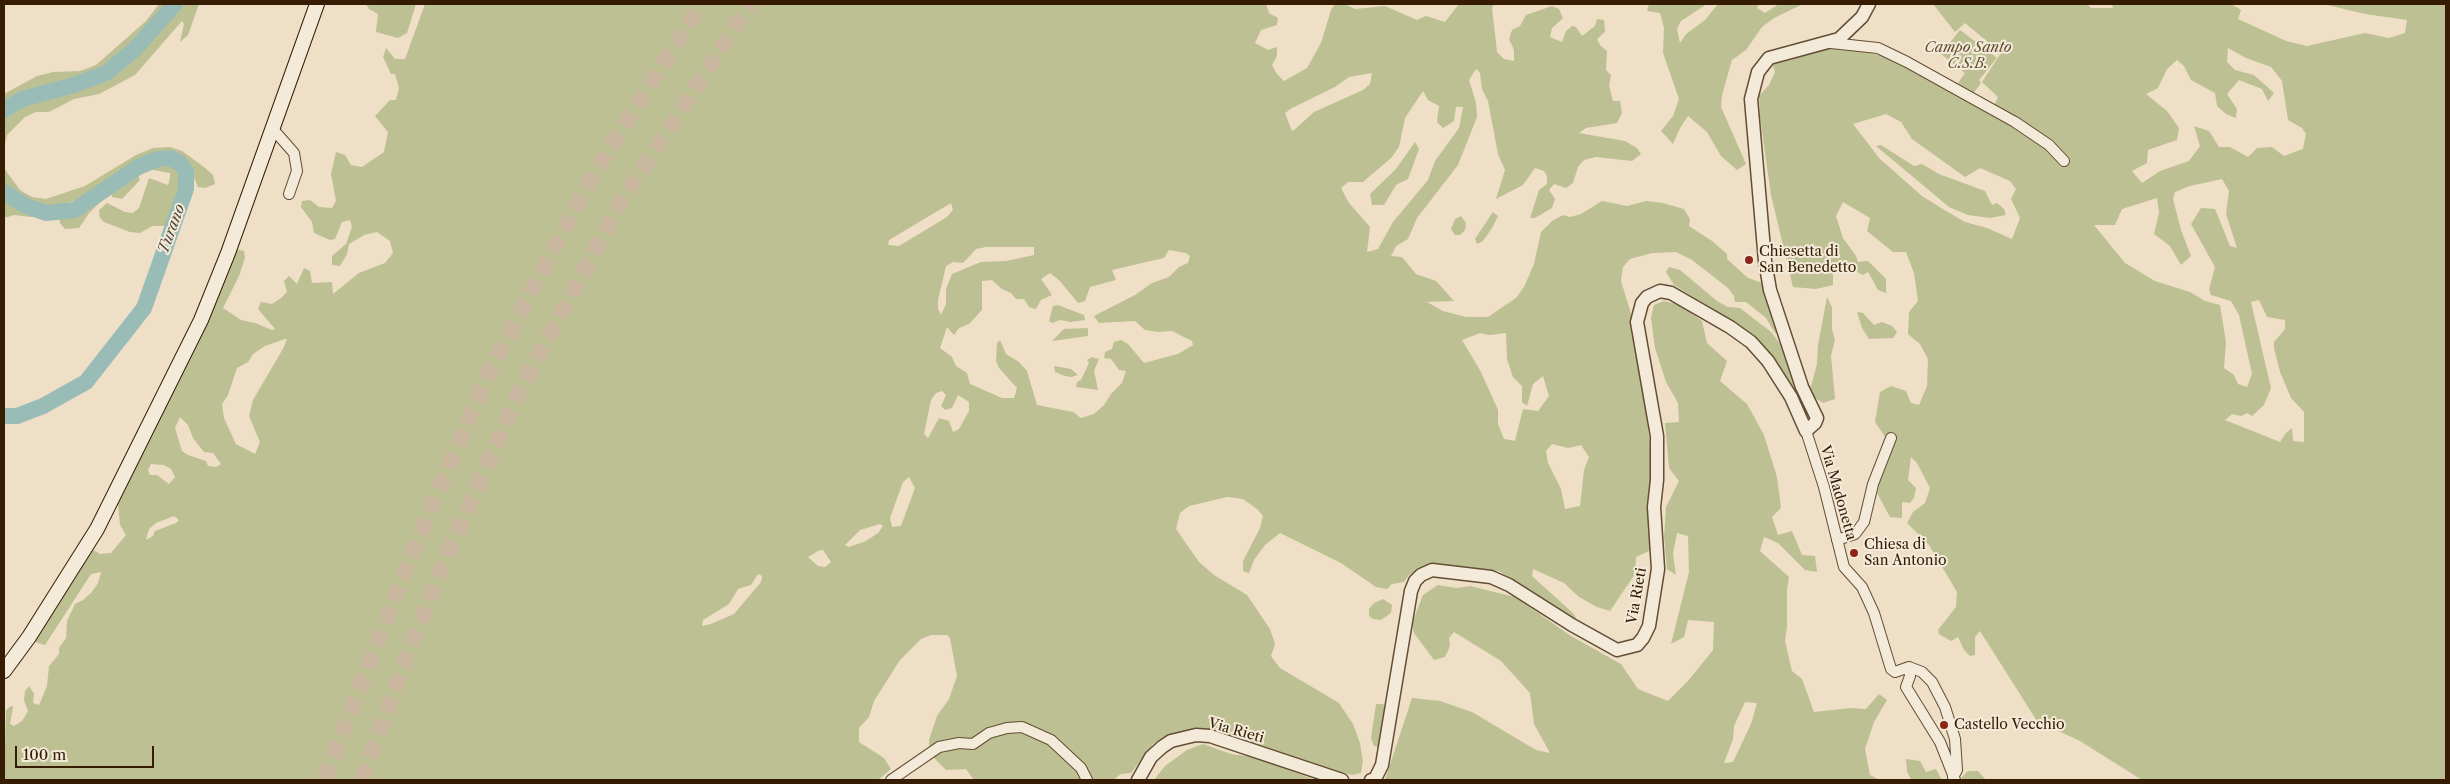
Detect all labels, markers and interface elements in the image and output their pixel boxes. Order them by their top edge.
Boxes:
park label: Campo Santo C.S.B. [1925,40,2011,72]
water label: Turano [155,202,189,256]
place label: Chiesetta di San Benedetto [1759,244,1856,276]
marker: Chiesetta di San Benedetto [1743,254,1755,266]
street label: Via Madonetta [1816,444,1860,542]
place label: Chiesa di San Antonio [1864,537,1946,570]
marker: Chiesa di San Antonio [1848,547,1860,559]
street label: Via Rieti [1624,566,1650,626]
street label: Via Rieti [1206,715,1266,747]
place label: Castello Vecchio [1954,717,2065,733]
marker: Castello Vecchio [1938,719,1950,731]
scale bar [18,736,156,768]
text: 100 m [23,745,66,764]

